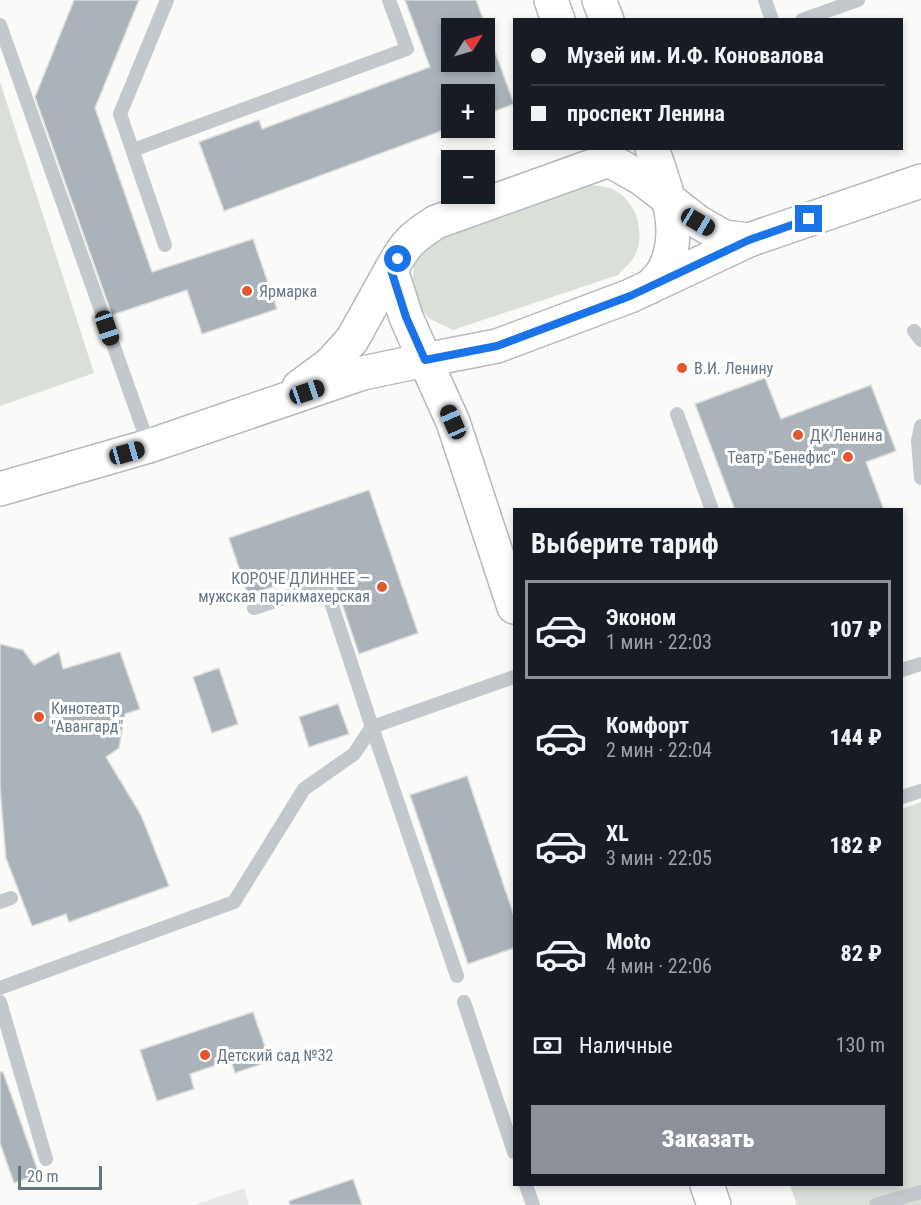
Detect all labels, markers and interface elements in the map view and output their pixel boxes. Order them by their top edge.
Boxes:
north arrow [441,18,495,72]
map controls [441,18,495,204]
text: Музей им. И.Ф. Коновалова [567,43,824,68]
button: + [441,84,495,138]
text: проспект Ленина [567,101,725,126]
button: − [441,150,495,204]
car [678,205,718,239]
route end [795,205,822,232]
route start [384,245,411,272]
place label: Ярмарка [259,282,317,301]
marker: Ярмарка [240,284,254,298]
car [93,308,121,348]
place label: В.И. Ленину [694,359,774,378]
marker: В.И. Ленину [675,361,689,375]
car [287,378,327,406]
car [437,402,469,442]
place label: ДК Ленина [810,426,883,445]
marker: ДК Ленина [791,428,805,442]
car [107,439,147,467]
place label: Театр "Бенефис" [727,448,836,467]
marker: Театр "Бенефис" [841,450,855,464]
text: Выберите тариф [531,528,719,560]
place label: КОРОЧЕ ДЛИННЕЕ — мужская парикмахерская [198,569,370,606]
marker: КОРОЧЕ ДЛИННЕЕ — мужская парикмахерская [375,580,389,594]
icon: car [534,603,588,657]
text: Эконом [606,605,676,630]
text: 107 ₽ [829,617,882,642]
text: 1 мин · 22:03 [606,630,712,654]
place label: Кинотеатр "Авангард" [51,699,123,736]
marker: Кинотеатр "Авангард" [32,710,46,724]
icon: car [534,711,588,765]
text: Комфорт [606,713,689,738]
text: 144 ₽ [829,725,882,750]
text: 2 мин · 22:04 [606,738,712,762]
icon: car [534,819,588,873]
text: XL [606,821,629,846]
text: 182 ₽ [829,833,882,858]
text: 3 мин · 22:05 [606,846,712,870]
icon: car [534,927,588,981]
text: Moto [606,929,651,954]
text: 82 ₽ [841,941,882,966]
text: 4 мин · 22:06 [606,954,712,978]
icon: cash [531,1029,564,1062]
text: Наличные [579,1033,673,1058]
text: 130 m [836,1033,885,1057]
place label: Детский сад №32 [217,1046,334,1065]
marker: Детский сад №32 [198,1048,212,1062]
button: Заказать [531,1105,885,1174]
scale bar [18,1163,102,1190]
text: 20 m [27,1167,59,1186]

